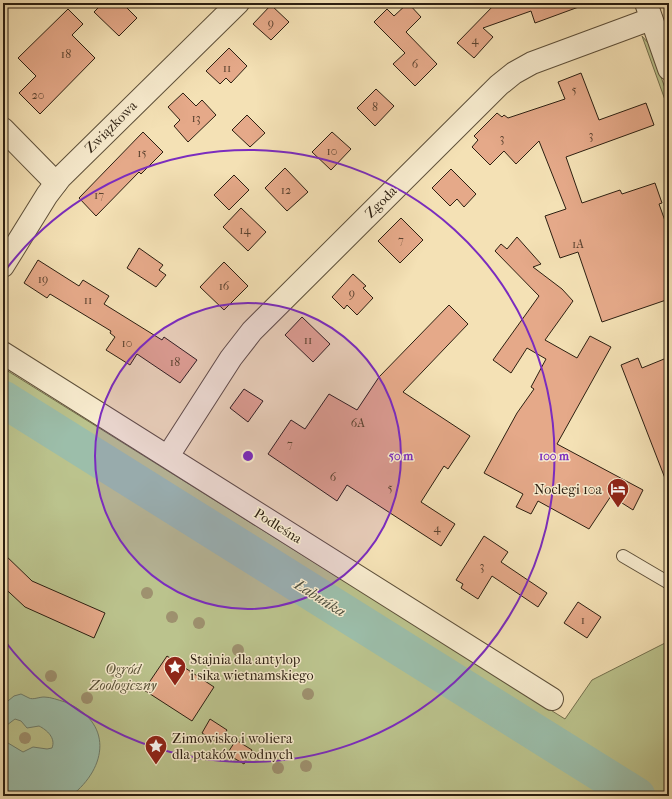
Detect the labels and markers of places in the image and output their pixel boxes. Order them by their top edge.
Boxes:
centre of rings [241,449,255,463]
hotel icon: Noclegi 10a [605,476,631,509]
place label: Noclegi 10a [534,481,603,498]
place label: Stajnia dla antylop i sika wietnamskiego [190,651,314,684]
place icon: Stajnia dla antylop i sika wietnamskiego [162,654,188,687]
place label: Zimowisko i woliera dla ptaków wodnych [172,730,293,763]
place icon: Zimowisko i woliera dla ptaków wodnych [143,733,169,766]

